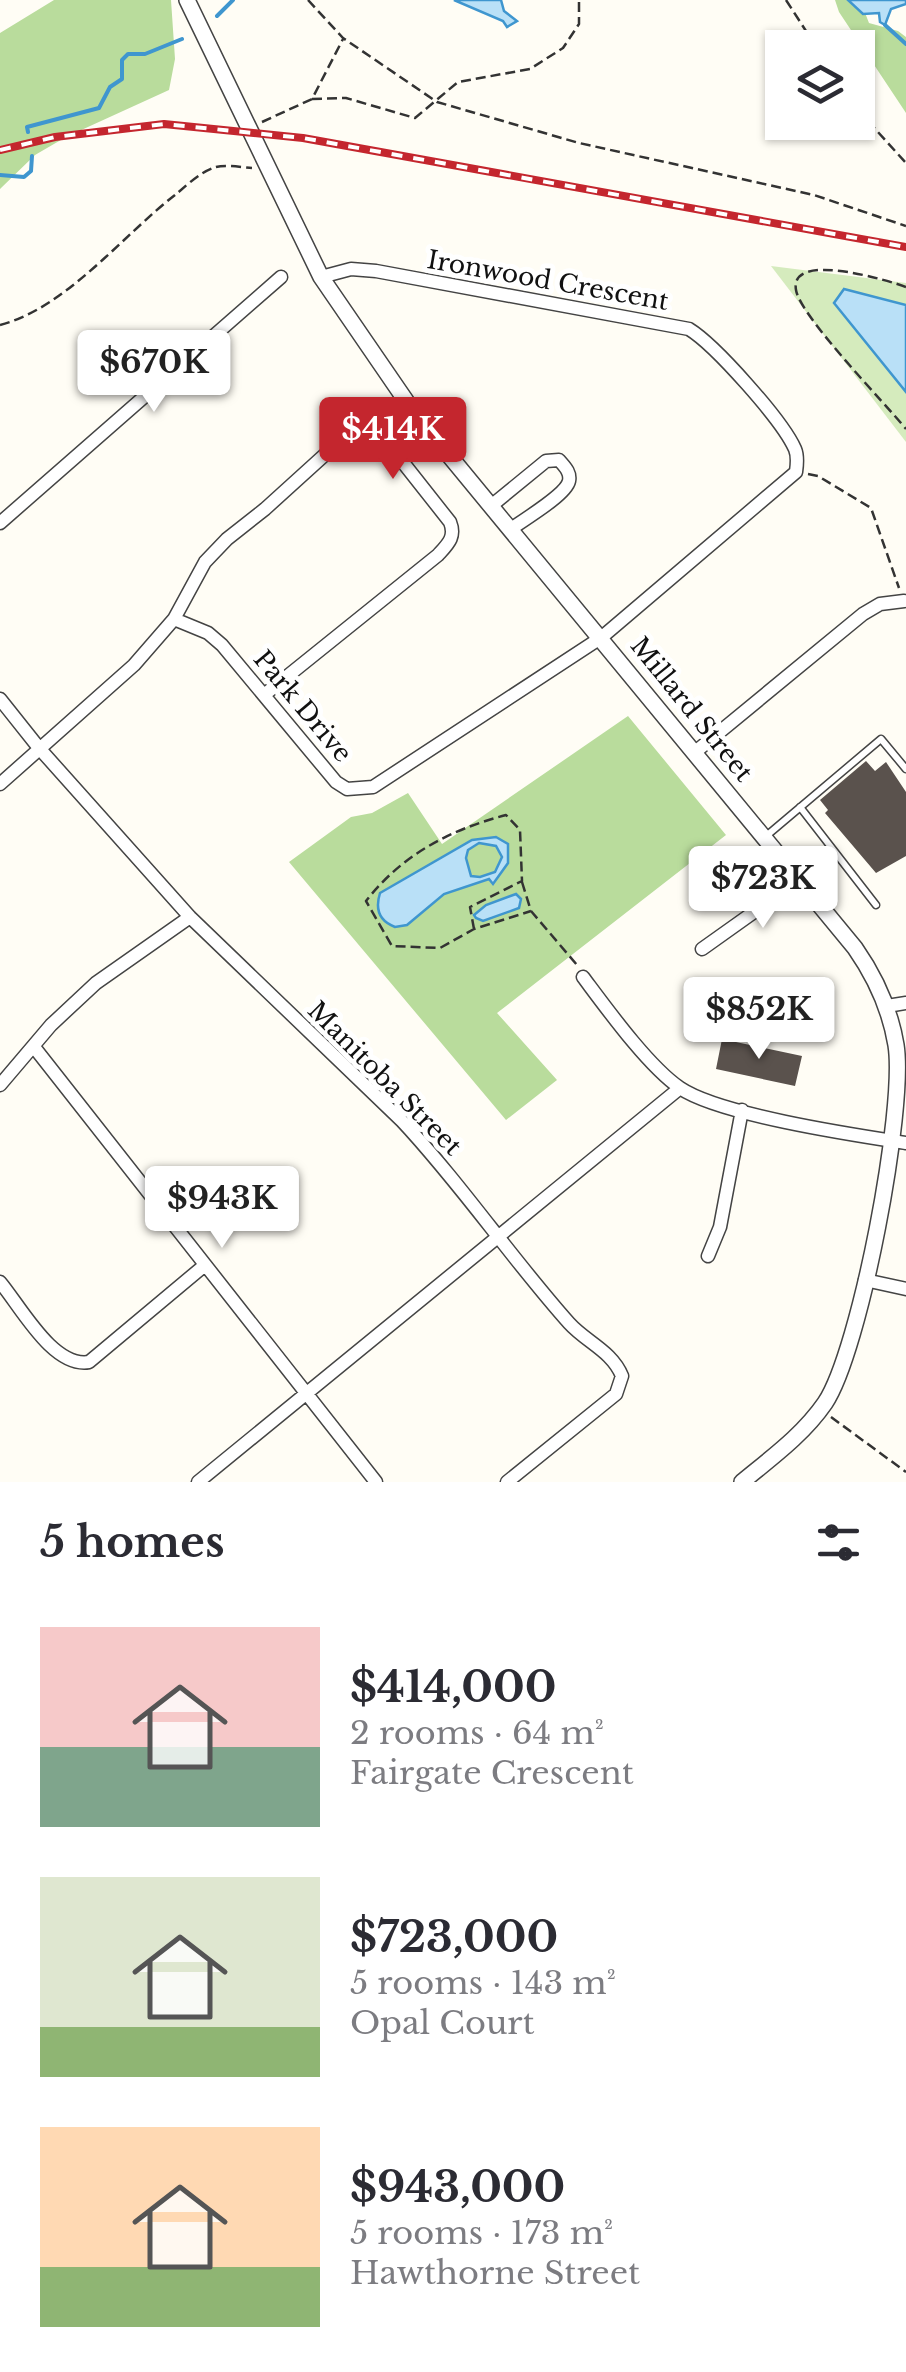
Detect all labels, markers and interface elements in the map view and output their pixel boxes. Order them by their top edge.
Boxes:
map controls [765,30,875,140]
button: layers [765,30,875,140]
street label: Ironwood Crescent [425,244,672,317]
pin: $670K [84,330,224,415]
text: $670K [99,342,209,382]
pin: $414K [323,397,463,482]
text: $414K [341,409,445,449]
street label: Millard Street [624,631,760,788]
street label: Park Drive [247,644,358,769]
pin: $723K [693,846,833,931]
text: $723K [711,858,815,898]
pin: $852K [689,977,829,1062]
text: $852K [705,989,813,1029]
street label: Manitoba Street [301,995,468,1162]
pin: $943K [152,1166,292,1251]
text: $943K [167,1178,277,1218]
icon: filters [811,1515,866,1570]
text: 5 homes [40,1516,224,1568]
text: $414,000 [350,1661,556,1713]
icon: home [120,1667,240,1787]
text: 2 rooms · 64 m² [350,1713,604,1753]
text: Fairgate Crescent [350,1753,634,1793]
text: $723,000 [350,1911,558,1963]
icon: home [120,1917,240,2037]
text: 5 rooms · 143 m² [350,1963,616,2003]
text: Opal Court [350,2003,535,2043]
text: $943,000 [350,2161,565,2213]
icon: home [120,2167,240,2287]
text: 5 rooms · 173 m² [350,2213,613,2253]
text: Hawthorne Street [350,2253,640,2293]

